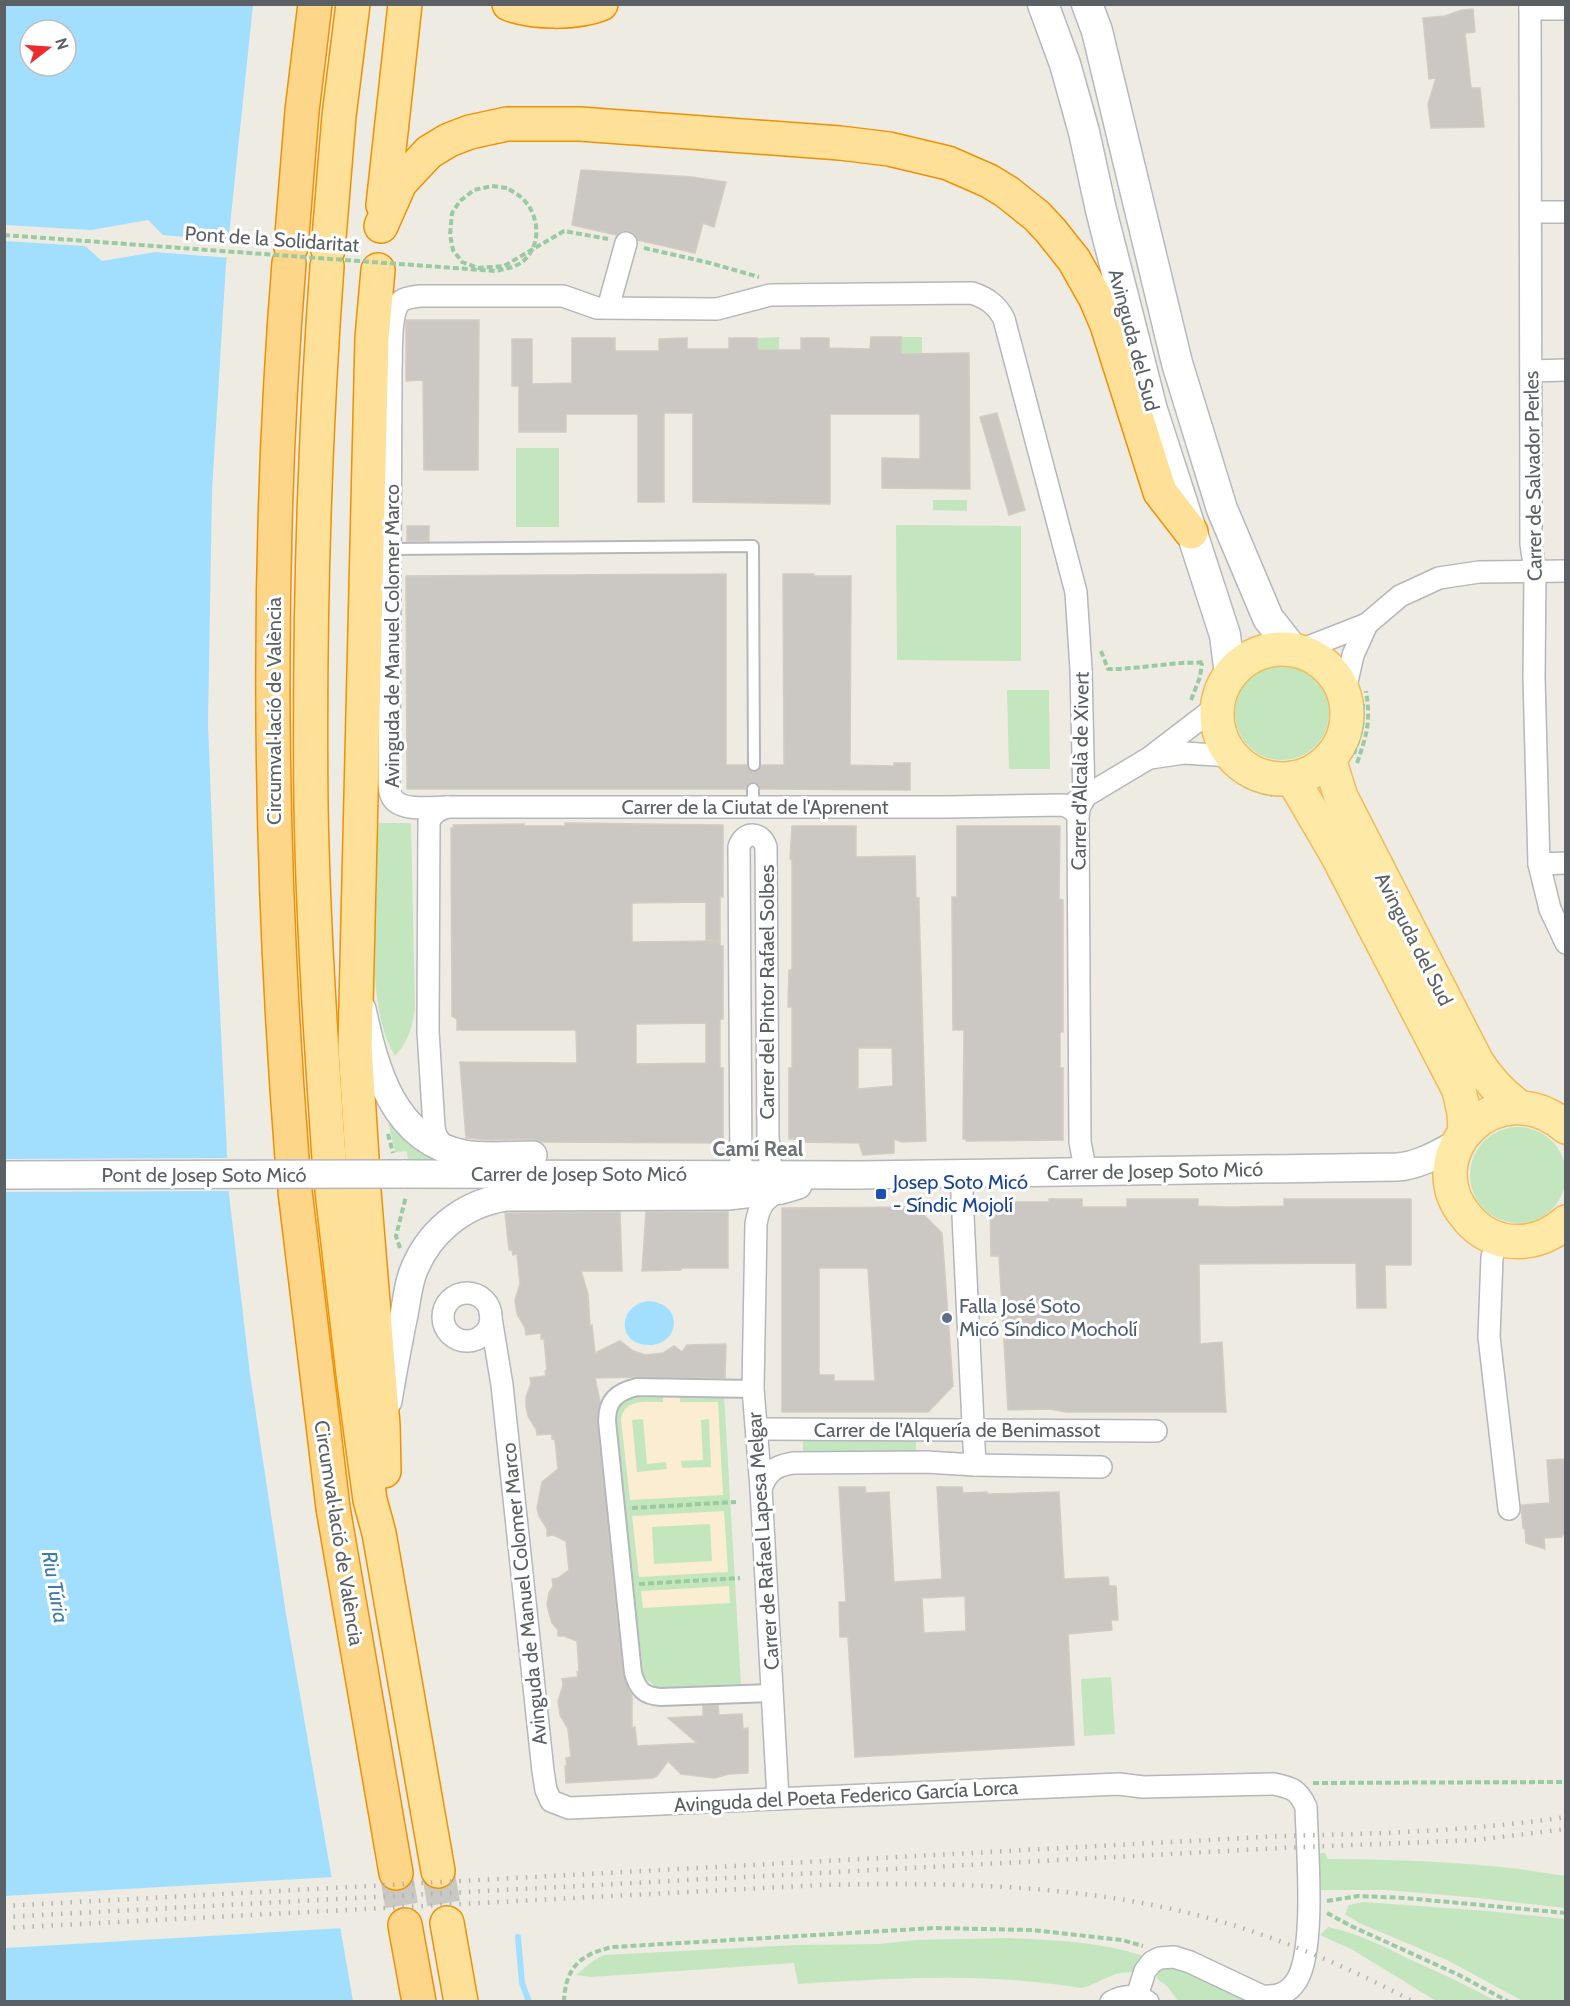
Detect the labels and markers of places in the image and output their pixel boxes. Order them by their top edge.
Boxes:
place label: Josep Soto Micó - Síndic Mojolí [892,1170,1028,1217]
marker: Josep Soto Micó - Síndic Mojolí [874,1187,888,1201]
place label: Falla José Soto Micó Síndico Mocholí [959,1294,1137,1341]
marker: Falla José Soto Micó Síndico Mocholí [940,1311,954,1325]

